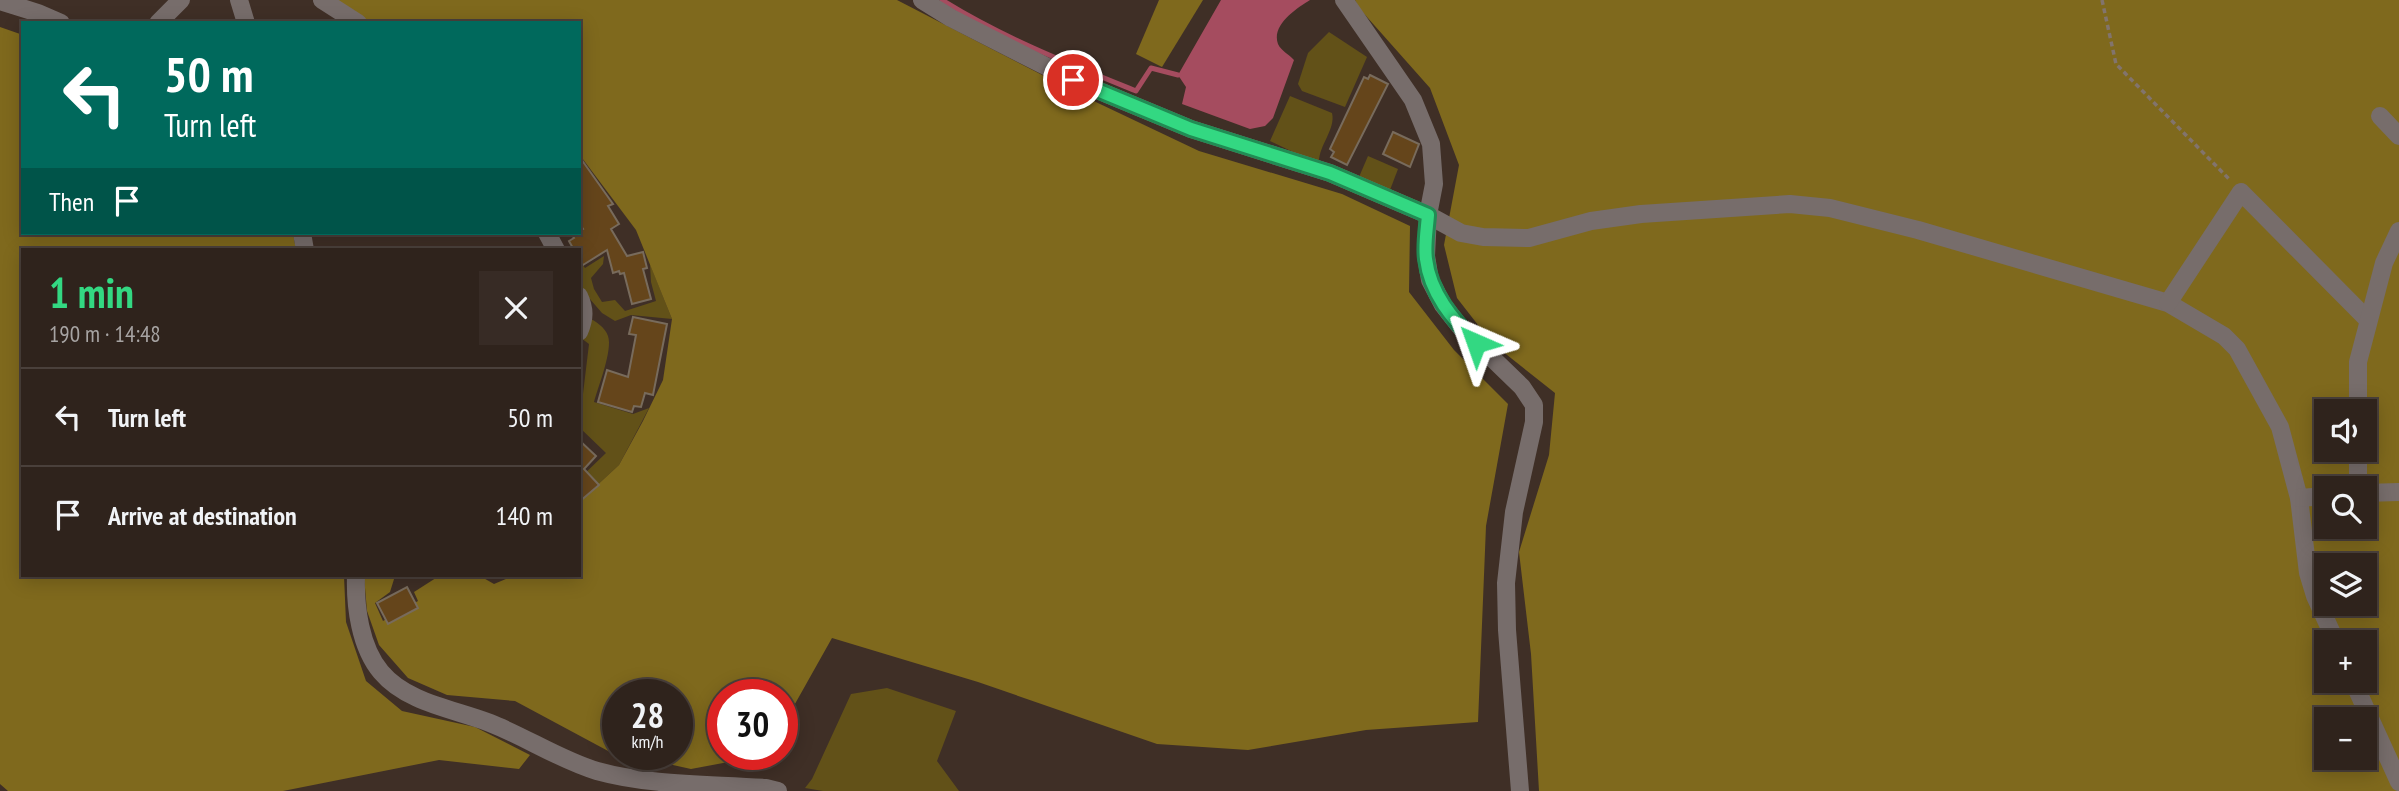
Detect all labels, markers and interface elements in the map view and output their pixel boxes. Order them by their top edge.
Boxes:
text: 50 m [164,42,253,106]
icon: left [49,49,140,140]
pin [1043,50,1103,110]
icon: arrive [1054,61,1092,99]
text: Turn left [164,104,256,146]
icon: arrive [108,182,146,220]
text: Then [49,185,94,218]
text: 1 min [49,265,134,320]
button: close [479,271,553,345]
position arrow [1439,306,1513,380]
text: 190 m · 14:48 [49,319,161,348]
icon: left [49,398,87,436]
map controls [2314,399,2377,770]
button: sound [2314,399,2377,462]
text: Turn left [108,401,186,434]
text: 50 m [507,401,553,434]
button: search [2314,476,2377,539]
icon: arrive [49,496,87,534]
text: Arrive at destination [108,499,297,532]
text: 140 m [495,499,553,532]
button: layers [2314,553,2377,616]
button: + [2314,630,2377,693]
speed limit sign: 30 [707,679,798,770]
text: 28 [631,692,664,738]
button: − [2314,707,2377,770]
text: km/h [632,730,663,753]

